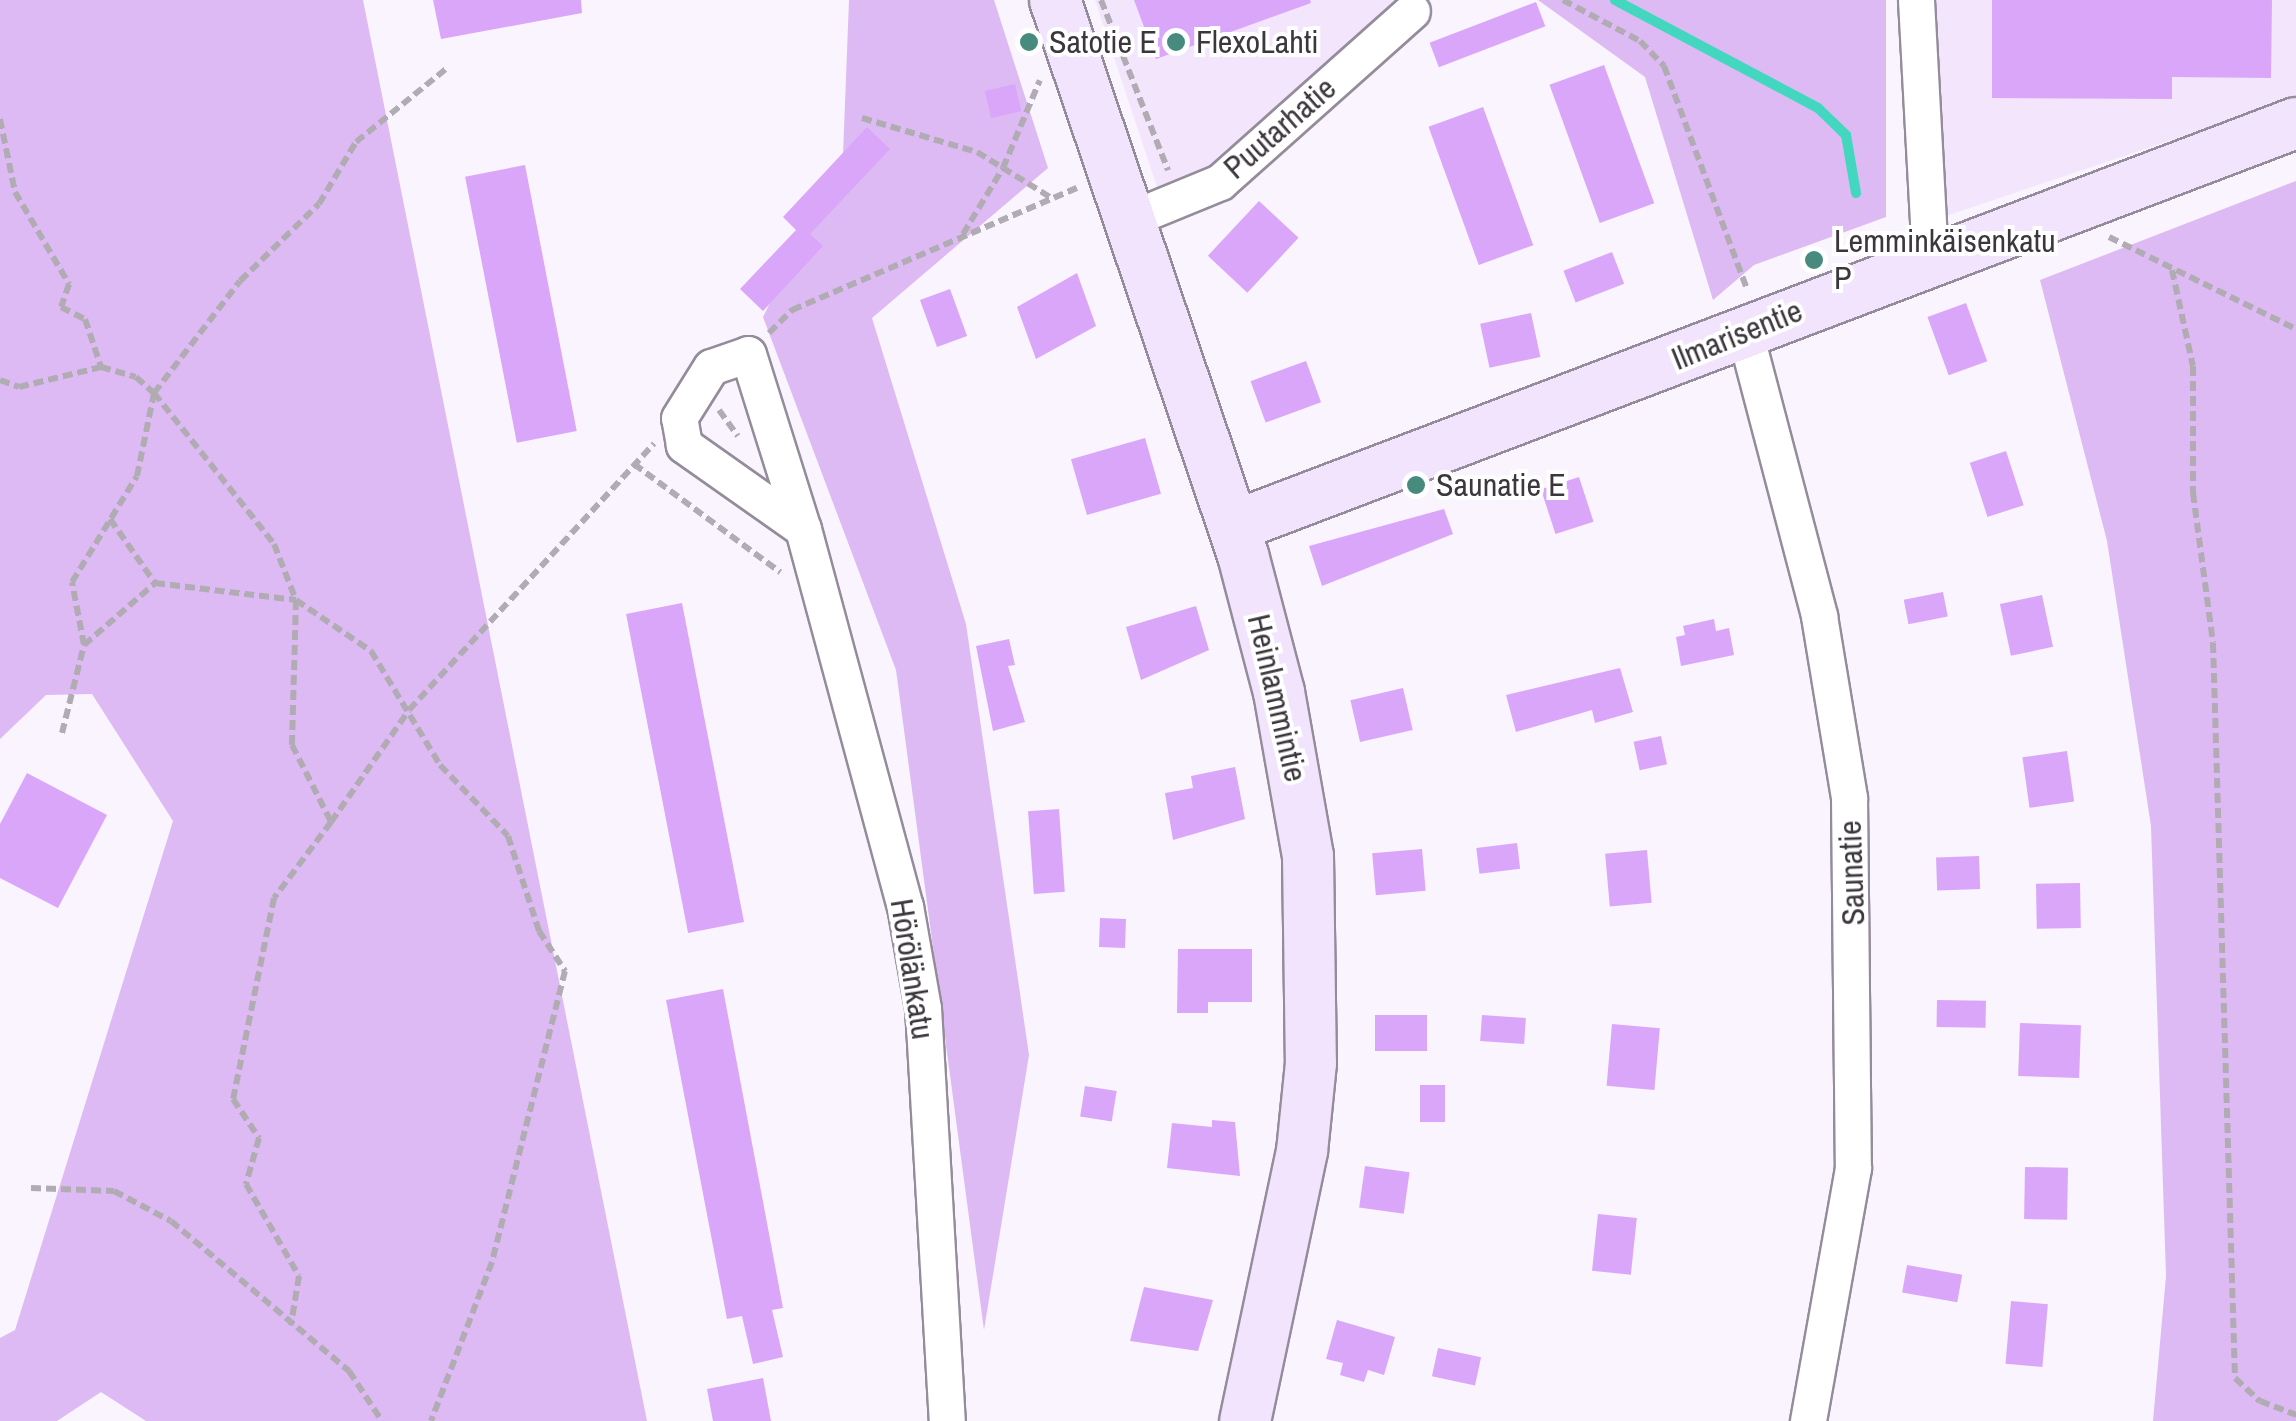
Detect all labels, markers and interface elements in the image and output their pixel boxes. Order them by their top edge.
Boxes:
place label: Satotie E [1049,23,1157,61]
place label: FlexoLahti [1196,23,1319,61]
marker: Satotie E [1018,31,1040,53]
marker: FlexoLahti [1165,31,1187,53]
street label: Puutarhatie [1216,69,1344,187]
place label: Lemminkäisenkatu P [1834,223,2056,298]
marker: Lemminkäisenkatu P [1803,249,1825,271]
street label: Ilmarisentie [1666,292,1808,378]
place label: Saunatie E [1436,466,1566,504]
marker: Saunatie E [1405,474,1427,496]
street label: Heinlammintie [1239,611,1315,785]
street label: Saunatie [1831,820,1873,926]
street label: Hörölänkatu [882,896,942,1042]

